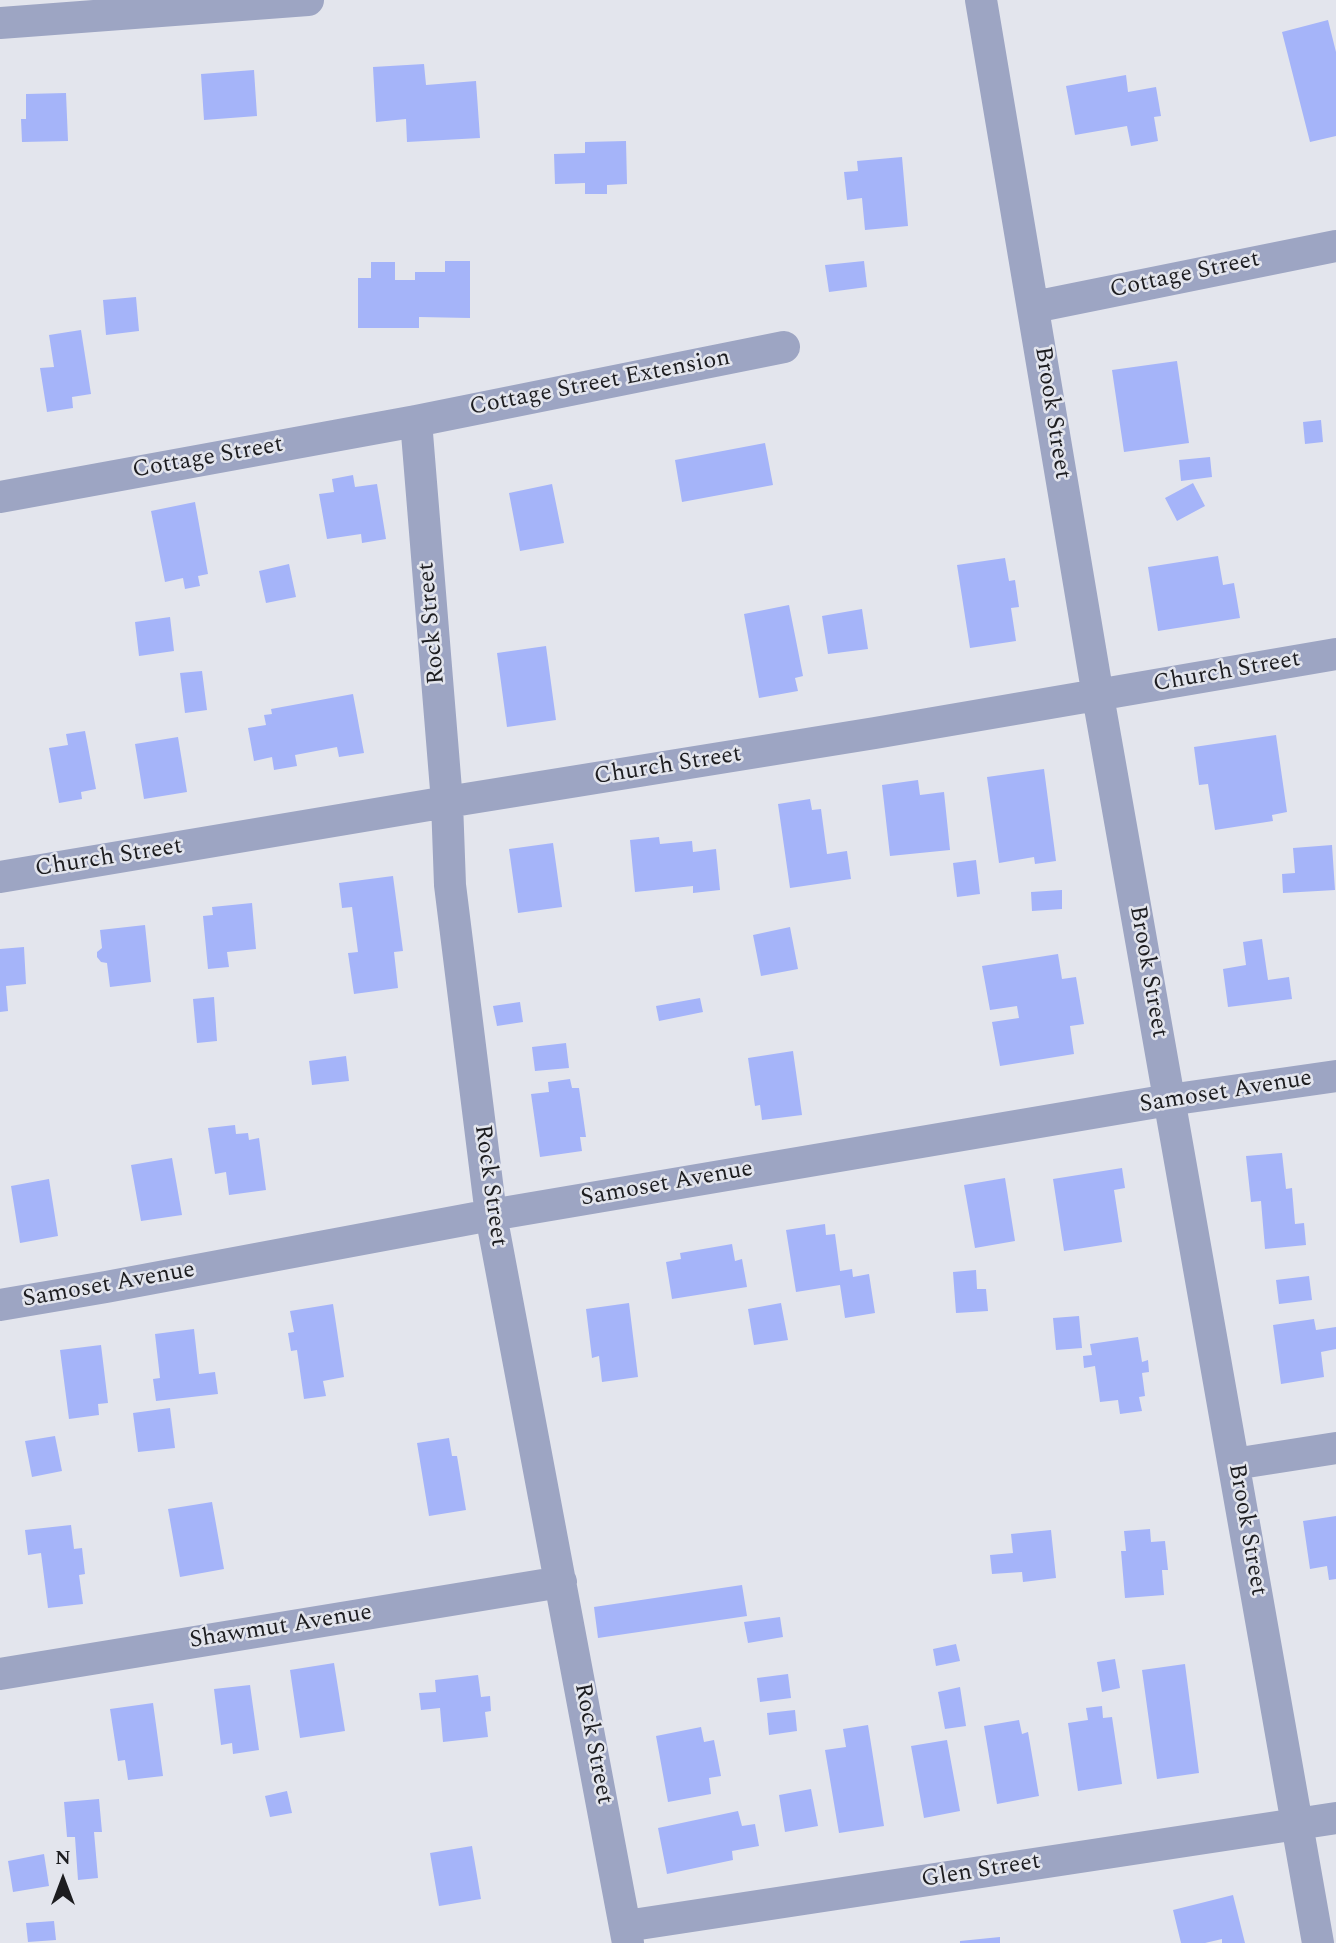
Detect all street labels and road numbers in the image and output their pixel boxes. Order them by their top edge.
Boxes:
street label: Cottage Street [1107,246,1263,306]
street label: Cottage Street Extension [467,345,733,423]
street label: Brook Street [1026,345,1076,481]
street label: Cottage Street [130,432,286,486]
street label: Rock Street [413,561,453,685]
street label: Church Street [1151,646,1303,700]
street label: Church Street [592,741,744,793]
street label: Church Street [33,833,185,885]
street label: Brook Street [1121,904,1173,1040]
street label: Samoset Avenue [1138,1065,1314,1121]
street label: Rock Street [466,1123,512,1249]
street label: Samoset Avenue [579,1156,755,1214]
street label: Samoset Avenue [21,1257,197,1315]
street label: Brook Street [1220,1462,1272,1598]
street label: Shawmut Avenue [188,1599,374,1657]
street label: Rock Street [566,1681,618,1807]
street label: Glen Street [919,1848,1043,1896]

